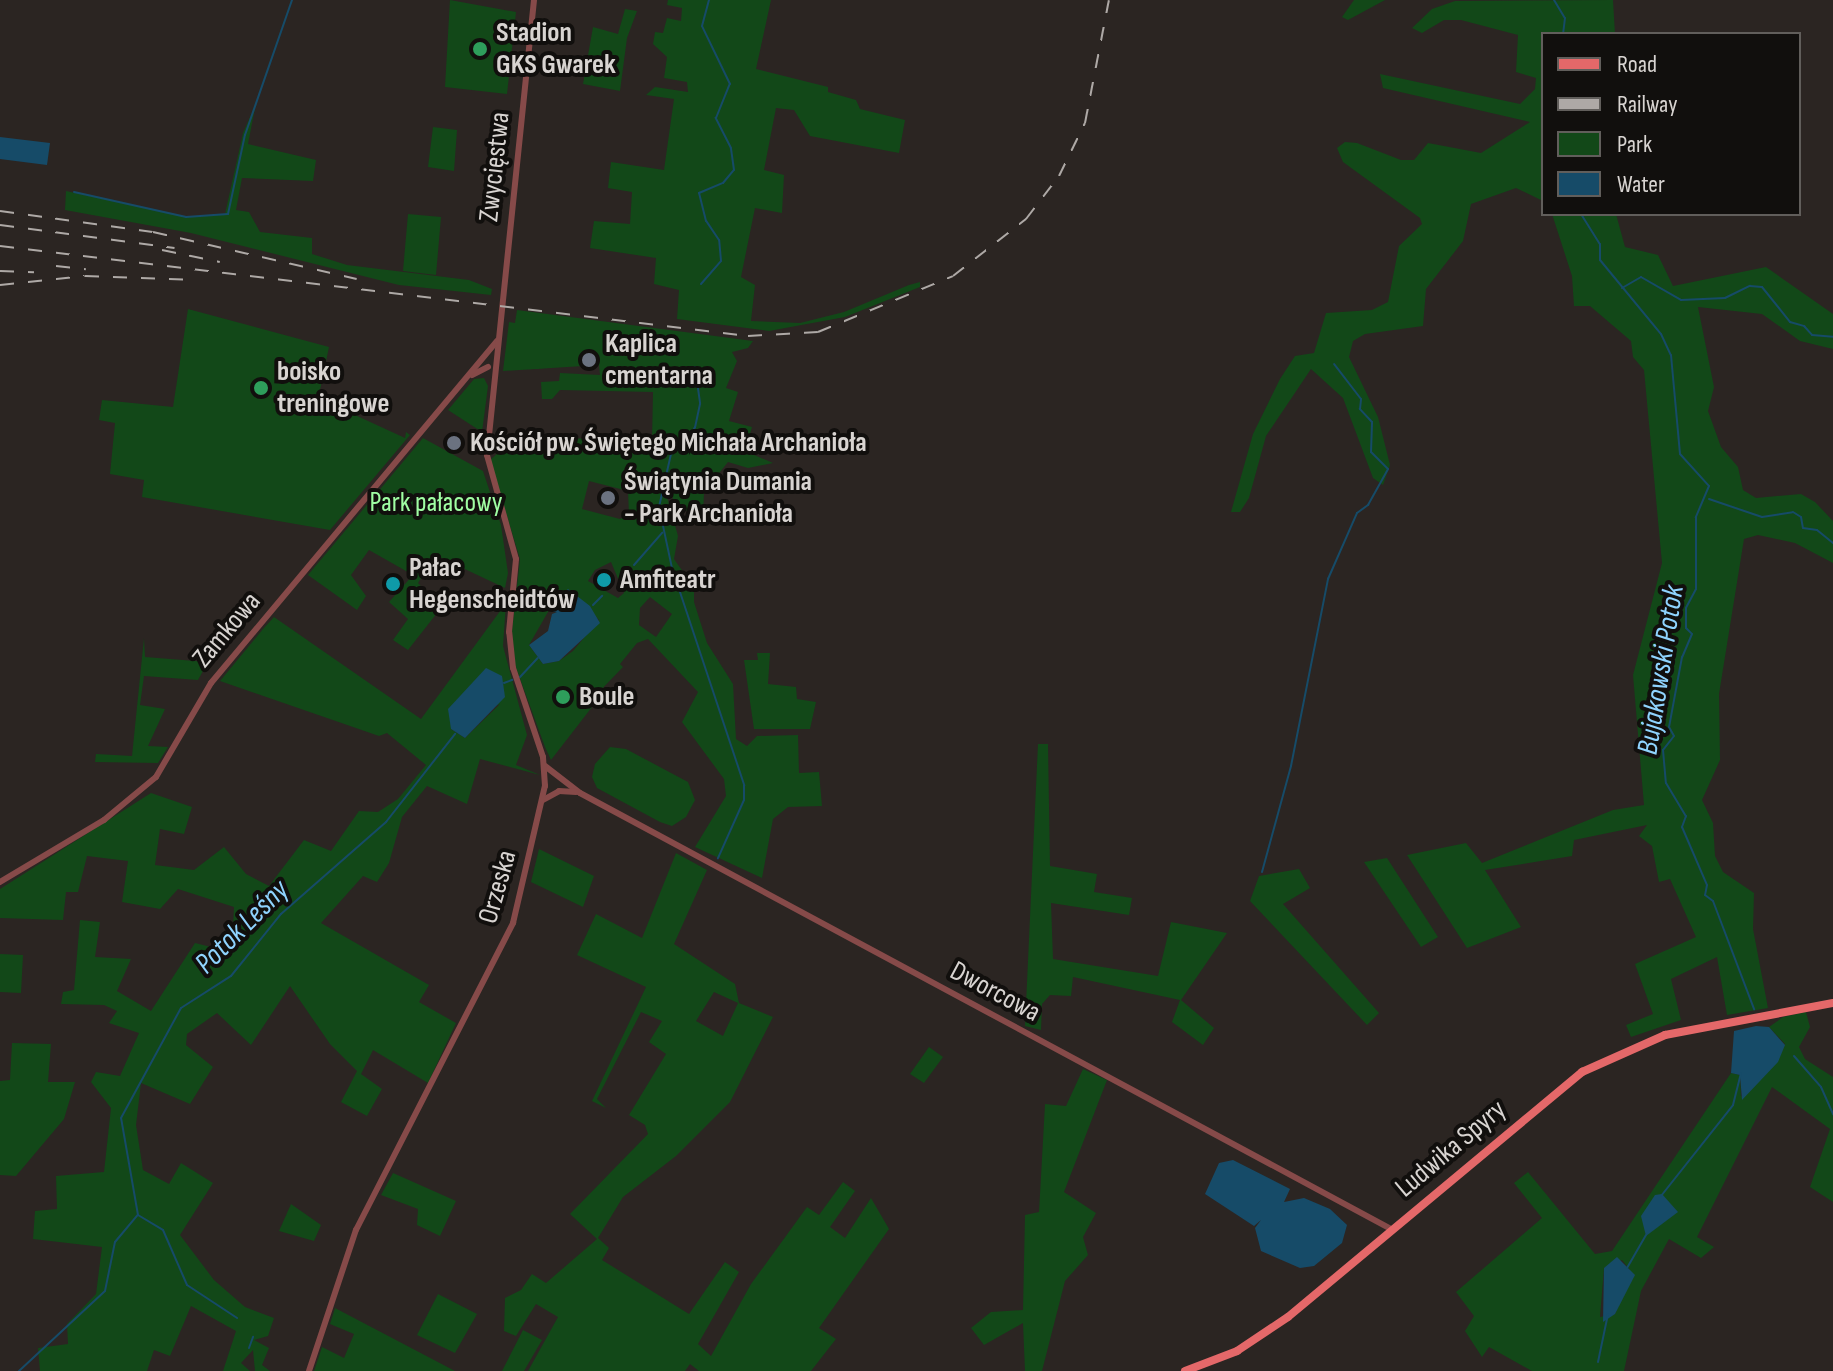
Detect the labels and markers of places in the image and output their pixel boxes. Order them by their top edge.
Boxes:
place label: Stadion GKS Gwarek [496,16,616,82]
marker: Stadion GKS Gwarek [471,40,489,58]
place label: Kaplica cmentarna [605,327,713,393]
marker: Kaplica cmentarna [580,351,598,369]
place label: boisko treningowe [277,355,390,421]
marker: boisko treningowe [252,379,270,397]
place label: Kościół pw. Świętego Michała Archanioła [470,426,867,460]
marker: Kościół pw. Świętego Michała Archanioła [445,434,463,452]
place label: Świątynia Dumania - Park Archanioła [624,465,812,531]
marker: Świątynia Dumania - Park Archanioła [599,489,617,507]
place label: Pałac Hegenscheidtów [409,551,575,617]
place label: Amfiteatr [620,563,716,597]
marker: Amfiteatr [595,571,613,589]
marker: Pałac Hegenscheidtów [384,575,402,593]
place label: Boule [579,680,634,714]
marker: Boule [554,688,572,706]

